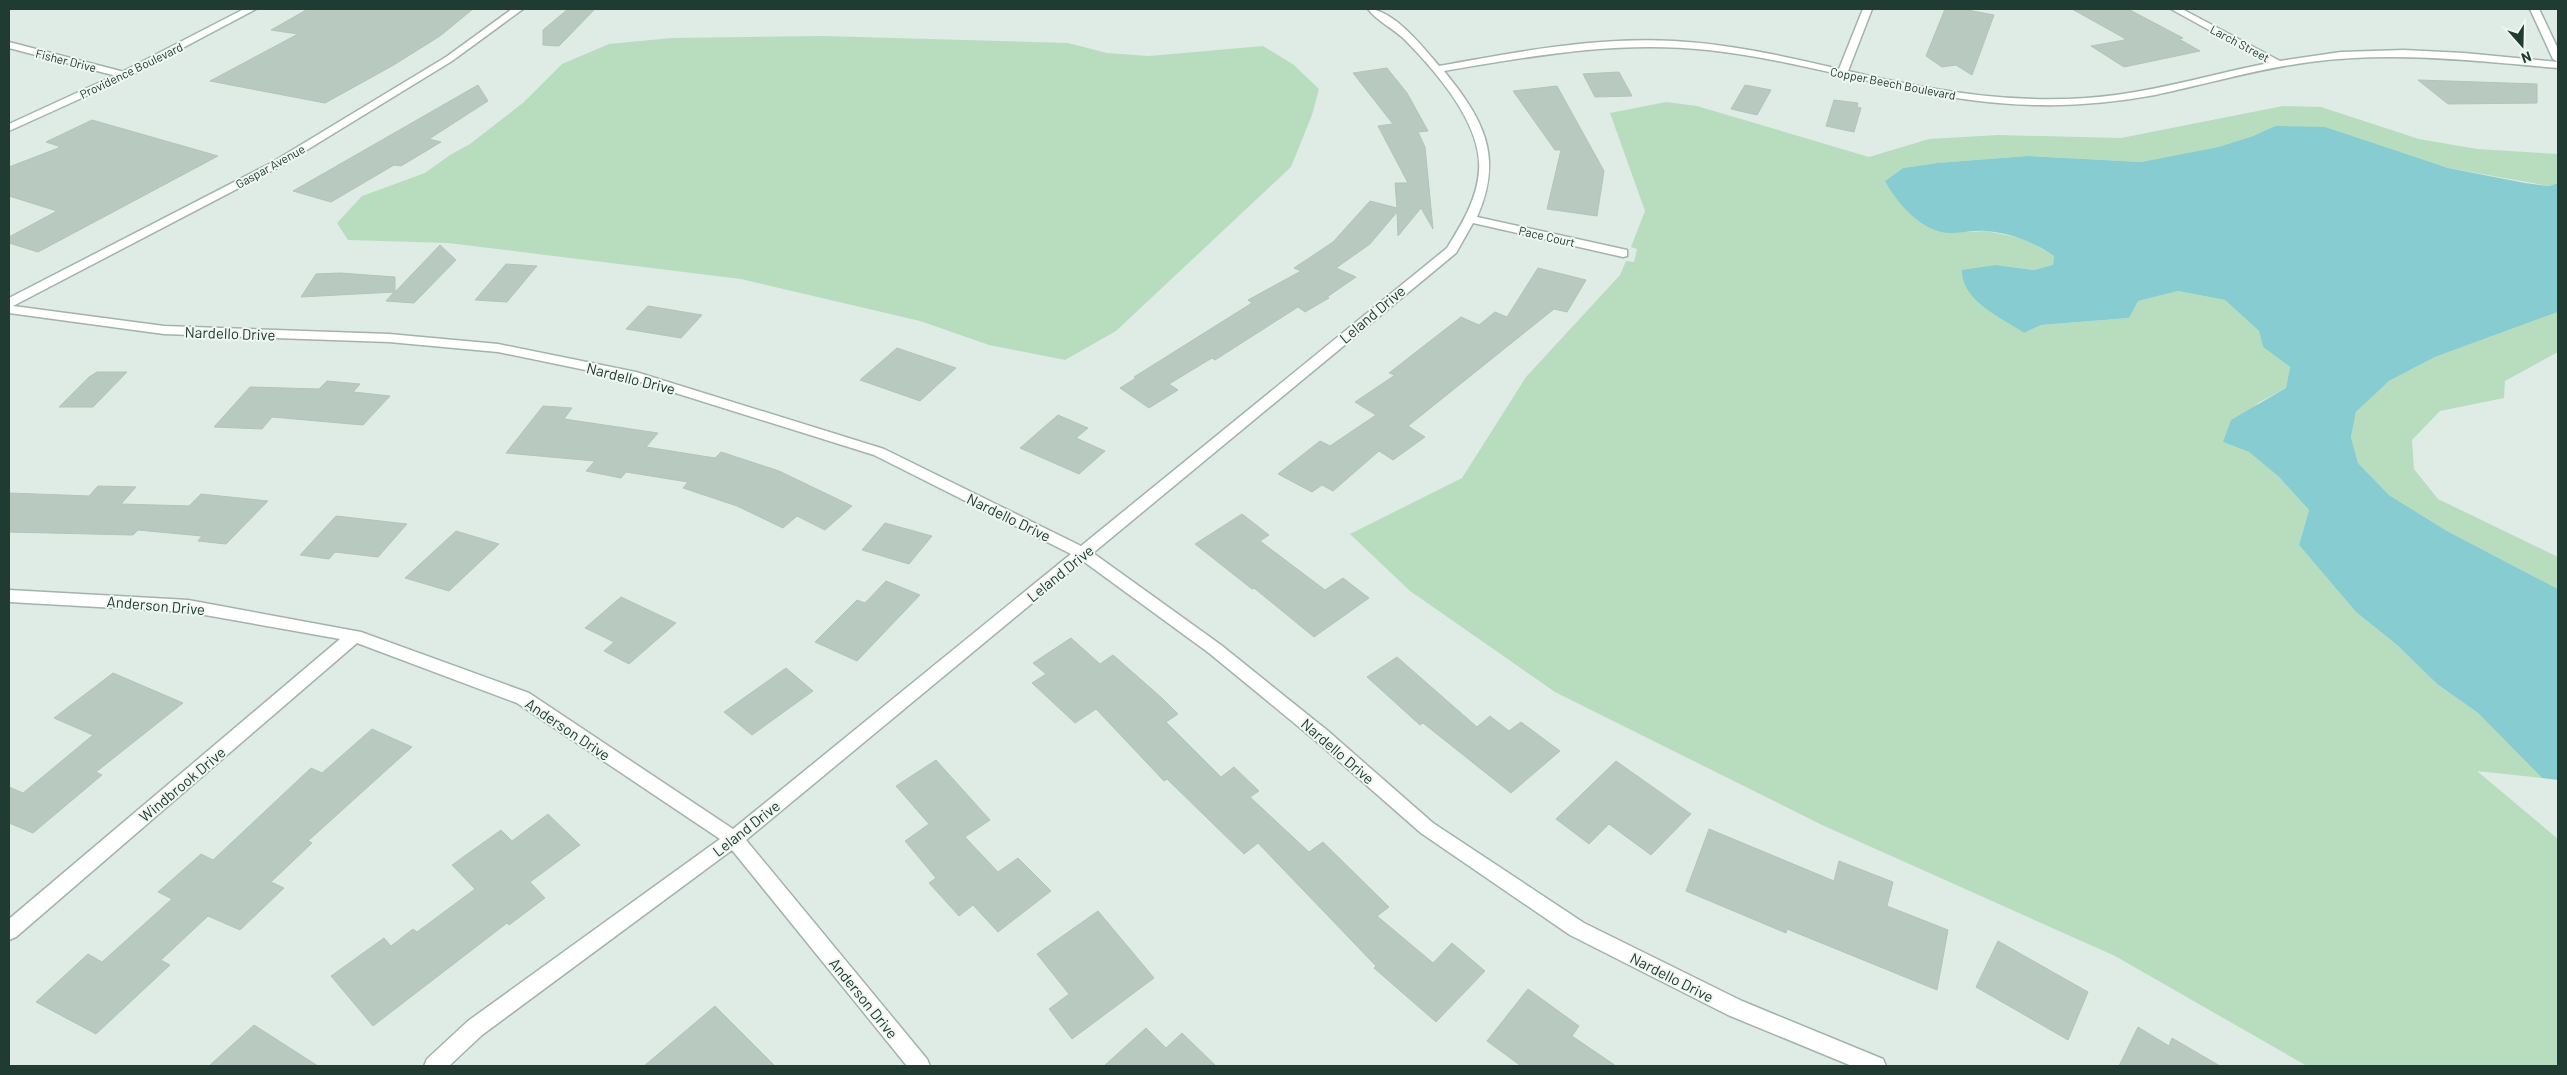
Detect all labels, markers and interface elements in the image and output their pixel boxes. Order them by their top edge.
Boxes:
north arrow [2497,20,2547,70]
street label: Larch Street [2208,22,2272,64]
street label: Providence Boulevard [77,39,185,101]
street label: Fisher Drive [34,46,98,74]
text: N [2519,48,2534,67]
street label: Copper Beech Boulevard [1829,64,1957,102]
street label: Gaspar Avenue [233,141,307,191]
street label: Pace Court [1517,223,1577,249]
street label: Leland Drive [1335,281,1409,347]
street label: Nardello Drive [184,322,276,344]
street label: Nardello Drive [585,358,677,398]
street label: Nardello Drive [964,489,1054,545]
street label: Leland Drive [1023,541,1097,605]
street label: Anderson Drive [106,592,206,618]
street label: Anderson Drive [522,694,614,764]
street label: Nardello Drive [1298,714,1378,788]
street label: Windbrook Drive [135,743,229,825]
street label: Leland Drive [709,796,783,860]
street label: Nardello Drive [1627,948,1717,1006]
street label: Anderson Drive [826,954,902,1042]

